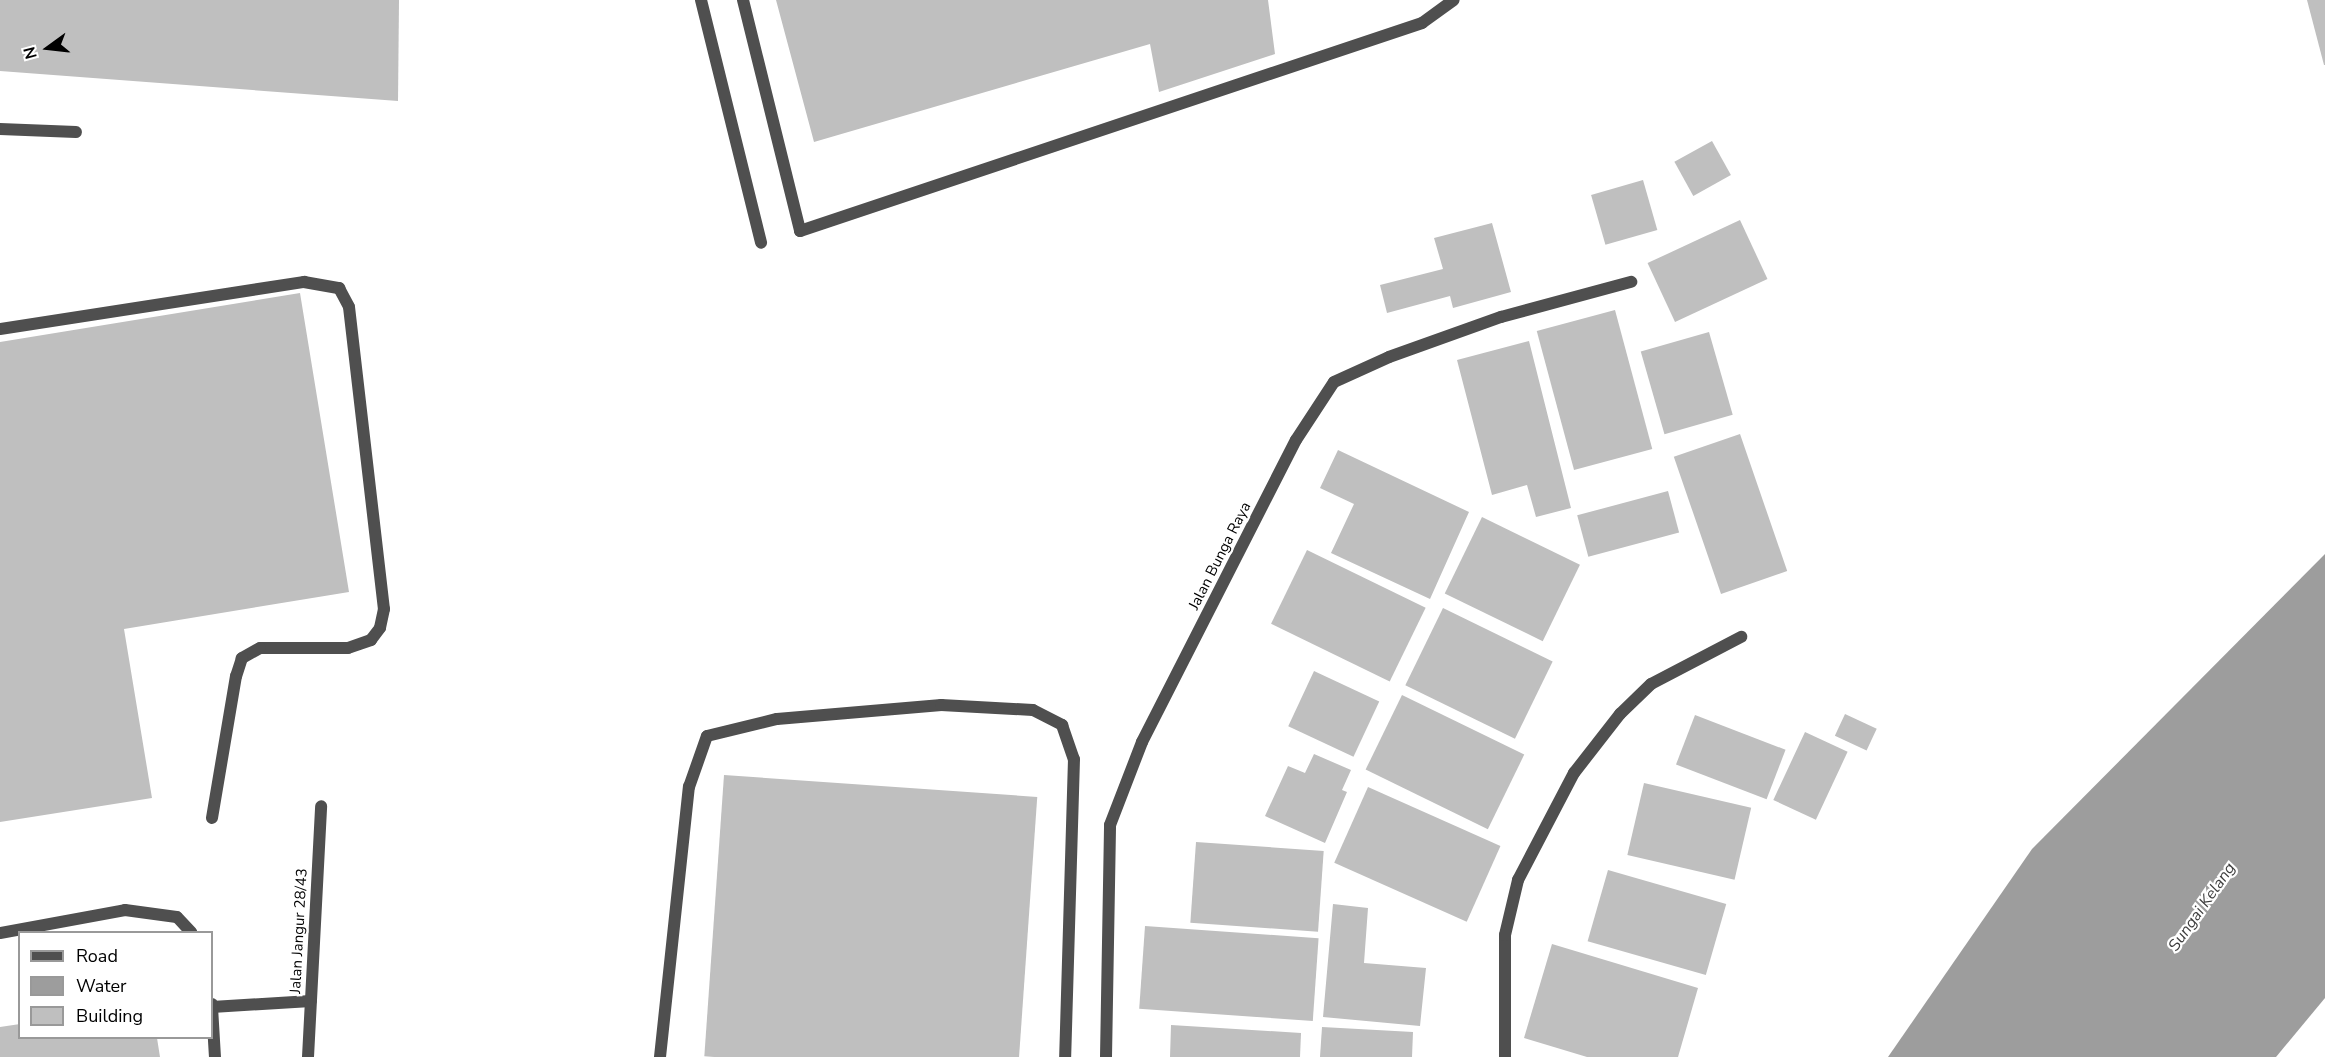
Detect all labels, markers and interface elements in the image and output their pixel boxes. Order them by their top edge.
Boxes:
north arrow [18,18,78,78]
text: N [18,44,43,61]
street label: Jalan Bunga Raya [1185,499,1255,613]
water label: Sungai Kelang [2164,859,2240,955]
street label: Jalan Jangur 28/43 [287,868,311,994]
legend [18,931,213,1039]
text: Road [76,944,118,968]
text: Water [76,974,127,998]
text: Building [76,1004,143,1028]

